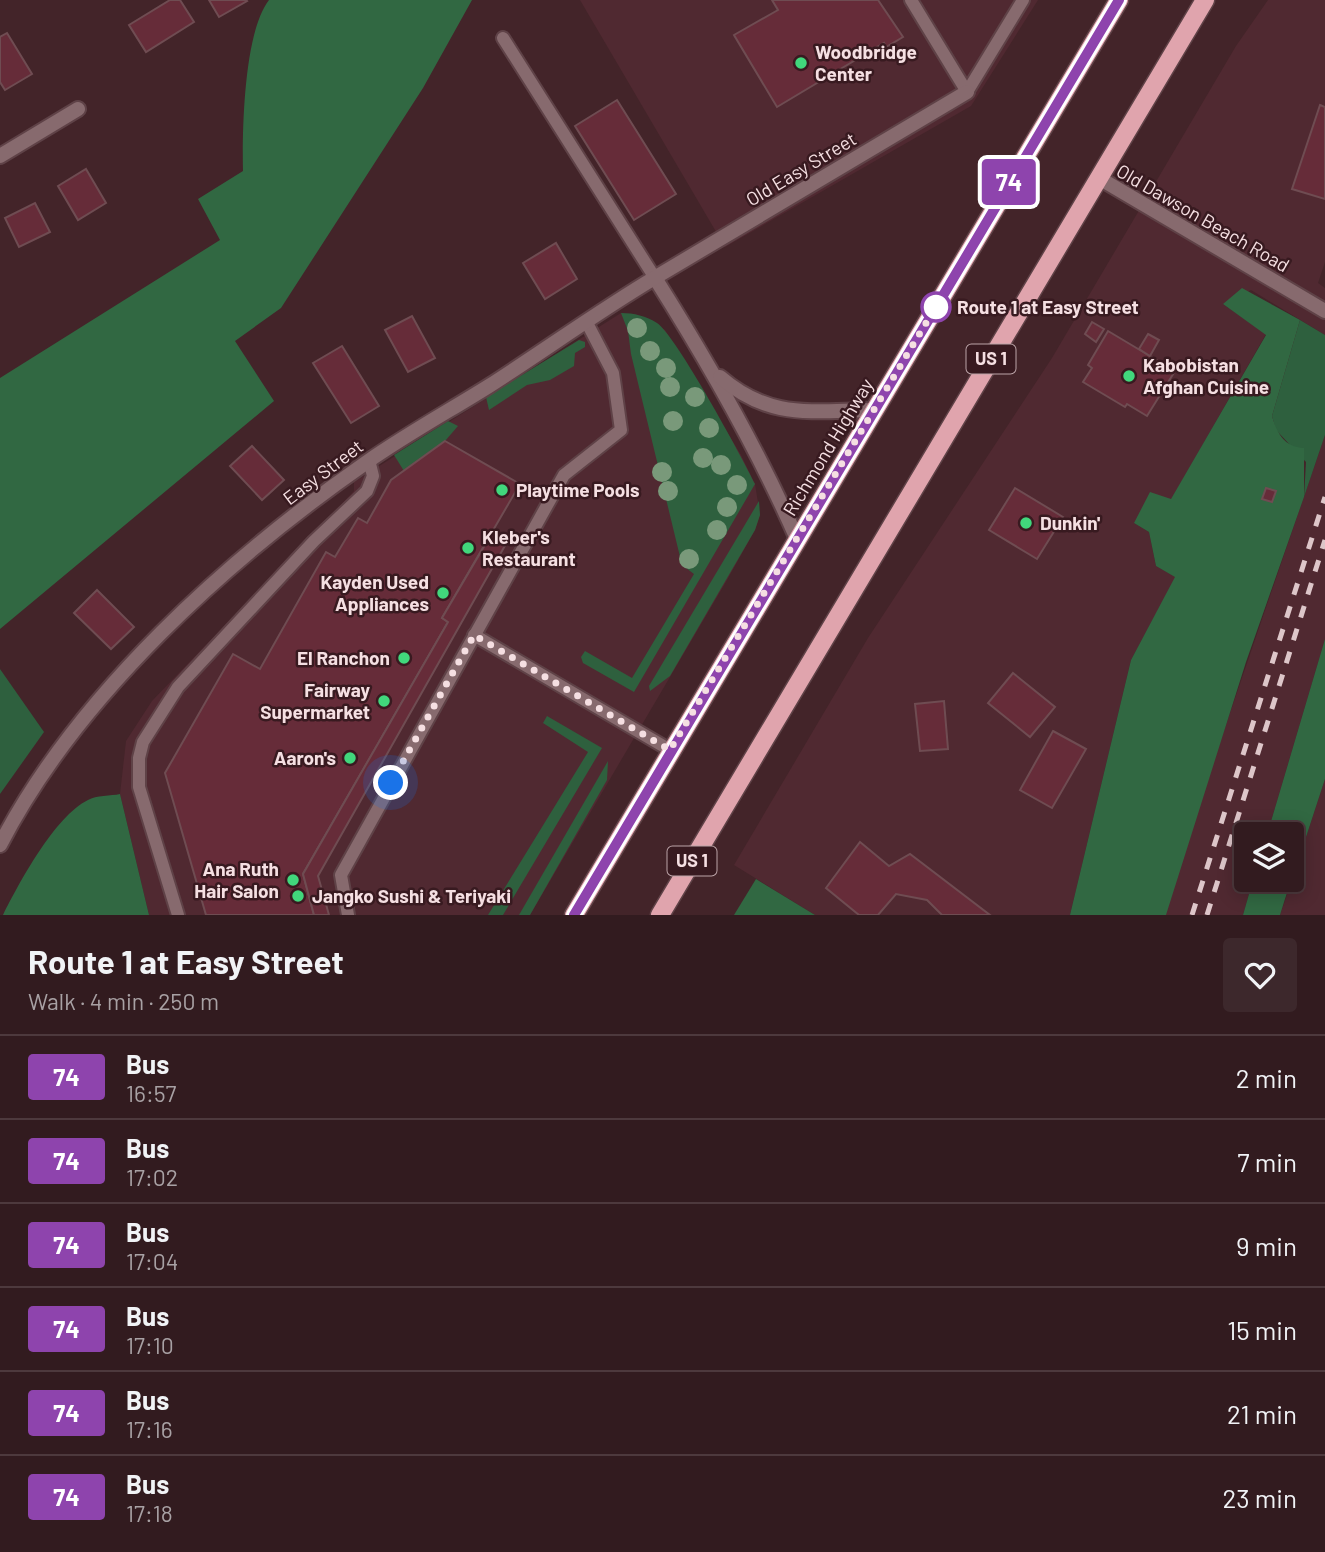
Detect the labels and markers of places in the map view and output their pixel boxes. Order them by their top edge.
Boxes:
place label: Woodbridge Center [815,40,917,85]
marker: Woodbridge Center [793,55,809,71]
marker: Route 1 at Easy Street [921,292,951,322]
place label: Route 1 at Easy Street [957,295,1139,318]
place label: Kabobistan Afghan Cuisine [1143,353,1269,398]
marker: Kabobistan Afghan Cuisine [1121,368,1137,384]
place label: Playtime Pools [516,478,640,501]
marker: Playtime Pools [494,482,510,498]
place label: Dunkin' [1040,511,1100,534]
marker: Dunkin' [1018,515,1034,531]
place label: Kleber's Restaurant [482,525,576,570]
marker: Kleber's Restaurant [460,540,476,556]
place label: Kayden Used Appliances [320,570,429,615]
marker: Kayden Used Appliances [435,585,451,601]
place label: El Ranchon [297,646,390,669]
marker: El Ranchon [396,650,412,666]
place label: Fairway Supermarket [260,678,370,723]
marker: Fairway Supermarket [376,693,392,709]
place label: Aaron's [274,746,336,769]
marker: Aaron's [342,750,358,766]
place label: Ana Ruth Hair Salon [194,857,279,902]
marker: Ana Ruth Hair Salon [285,872,301,888]
place label: Jangko Sushi & Teriyaki [312,884,511,907]
marker: Jangko Sushi & Teriyaki [290,888,306,904]

